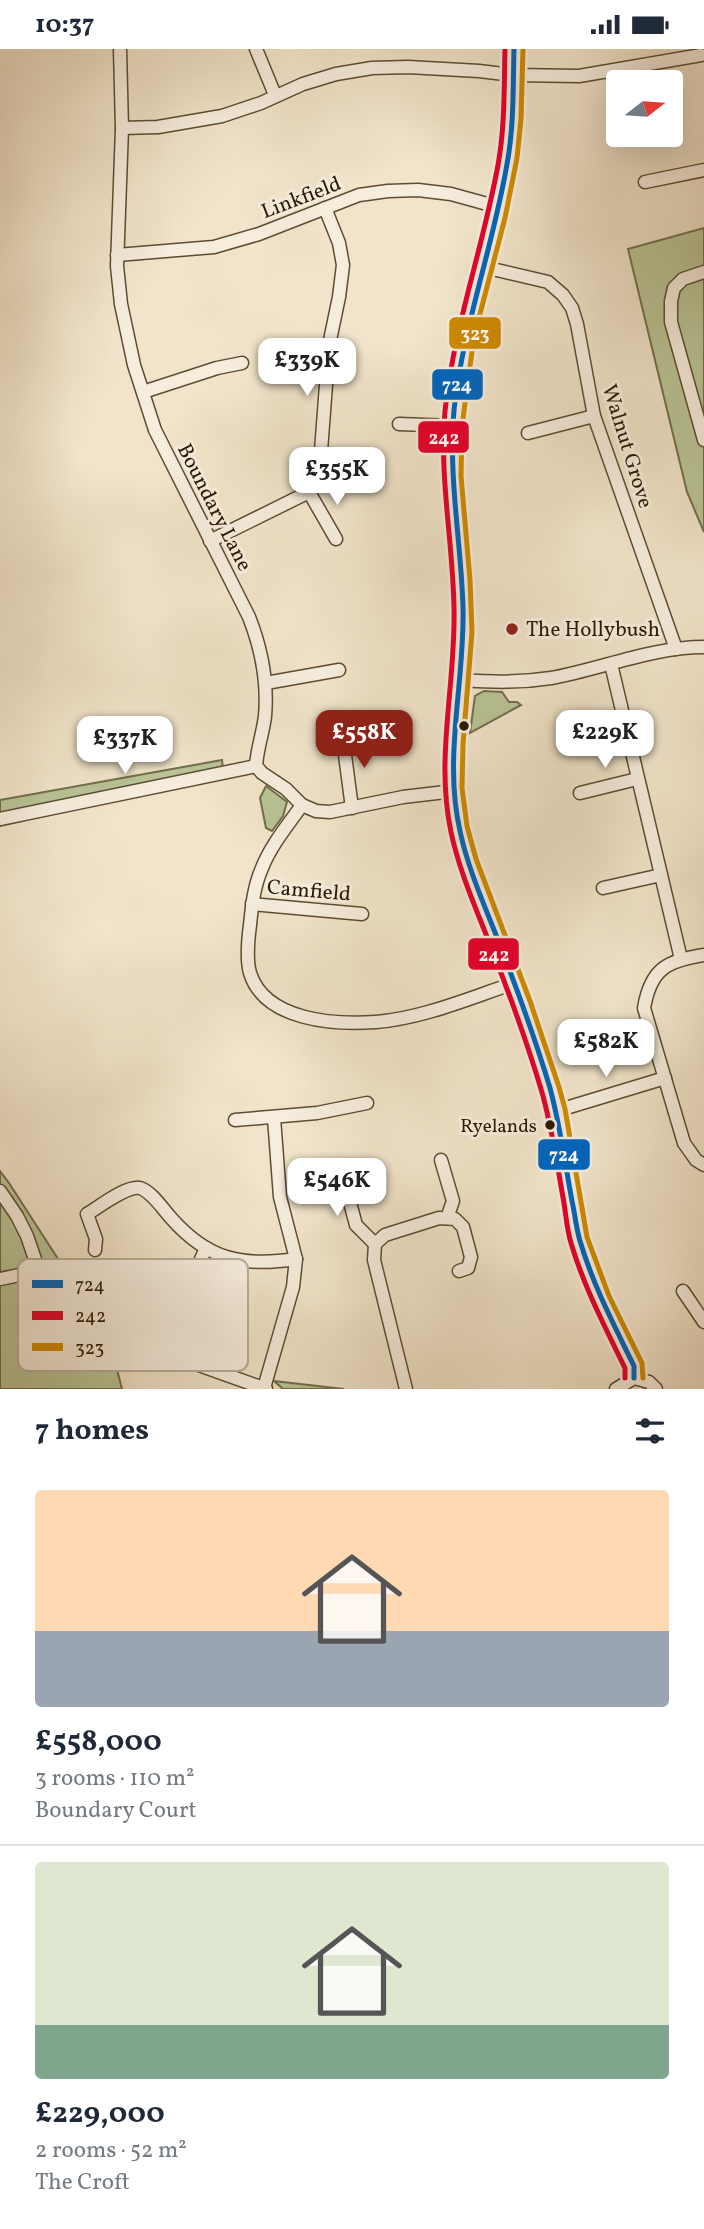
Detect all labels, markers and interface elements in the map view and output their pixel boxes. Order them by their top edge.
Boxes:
text: 10:37 [35,7,95,43]
north arrow [606,70,682,147]
map controls [606,70,683,147]
street label: Linkfield [257,170,346,227]
line badge: 323 [448,316,502,350]
text: 323 [461,322,490,348]
pin: £339K [258,339,356,398]
text: £339K [274,345,340,377]
line badge: 724 [431,368,484,401]
text: 724 [442,373,472,399]
street label: Walnut Grove [594,381,659,512]
line badge: 242 [417,420,470,454]
text: 242 [428,426,460,452]
street label: Boundary Lane [169,439,258,576]
pin: £355K [288,447,386,507]
text: £355K [305,454,369,486]
place label: The Hollybush [526,616,660,645]
marker: The Hollybush [504,621,520,637]
pin: £558K [315,711,413,770]
pin: £229K [556,711,654,770]
pin: £337K [76,717,174,776]
text: £558K [332,717,396,749]
text: £229K [572,717,638,749]
unlabelled marker [457,719,471,733]
text: £337K [93,723,157,755]
street label: Camfield [266,873,352,910]
line badge: 242 [467,937,520,971]
text: 242 [478,943,510,969]
pin: £582K [557,1019,655,1079]
text: £582K [573,1026,639,1058]
place label: Ryelands [460,1114,537,1140]
marker: Ryelands [543,1118,557,1132]
line badge: 724 [537,1138,591,1171]
text: 724 [549,1143,579,1169]
pin: £546K [288,1159,386,1218]
text: £546K [303,1165,371,1197]
legend [18,1259,248,1371]
text: 724 [75,1273,105,1299]
text: 242 [75,1304,106,1330]
text: 323 [75,1336,104,1362]
text: 7 homes [35,1410,149,1452]
icon: filters [631,1412,669,1450]
icon: home [289,1536,415,1662]
text: £558,000 [35,1721,162,1763]
text: 3 rooms · 110 m² [35,1763,195,1795]
text: Boundary Court [35,1795,197,1827]
icon: home [289,1908,415,2034]
text: £229,000 [35,2093,165,2135]
text: 2 rooms · 52 m² [35,2135,187,2167]
text: The Croft [35,2167,130,2199]

